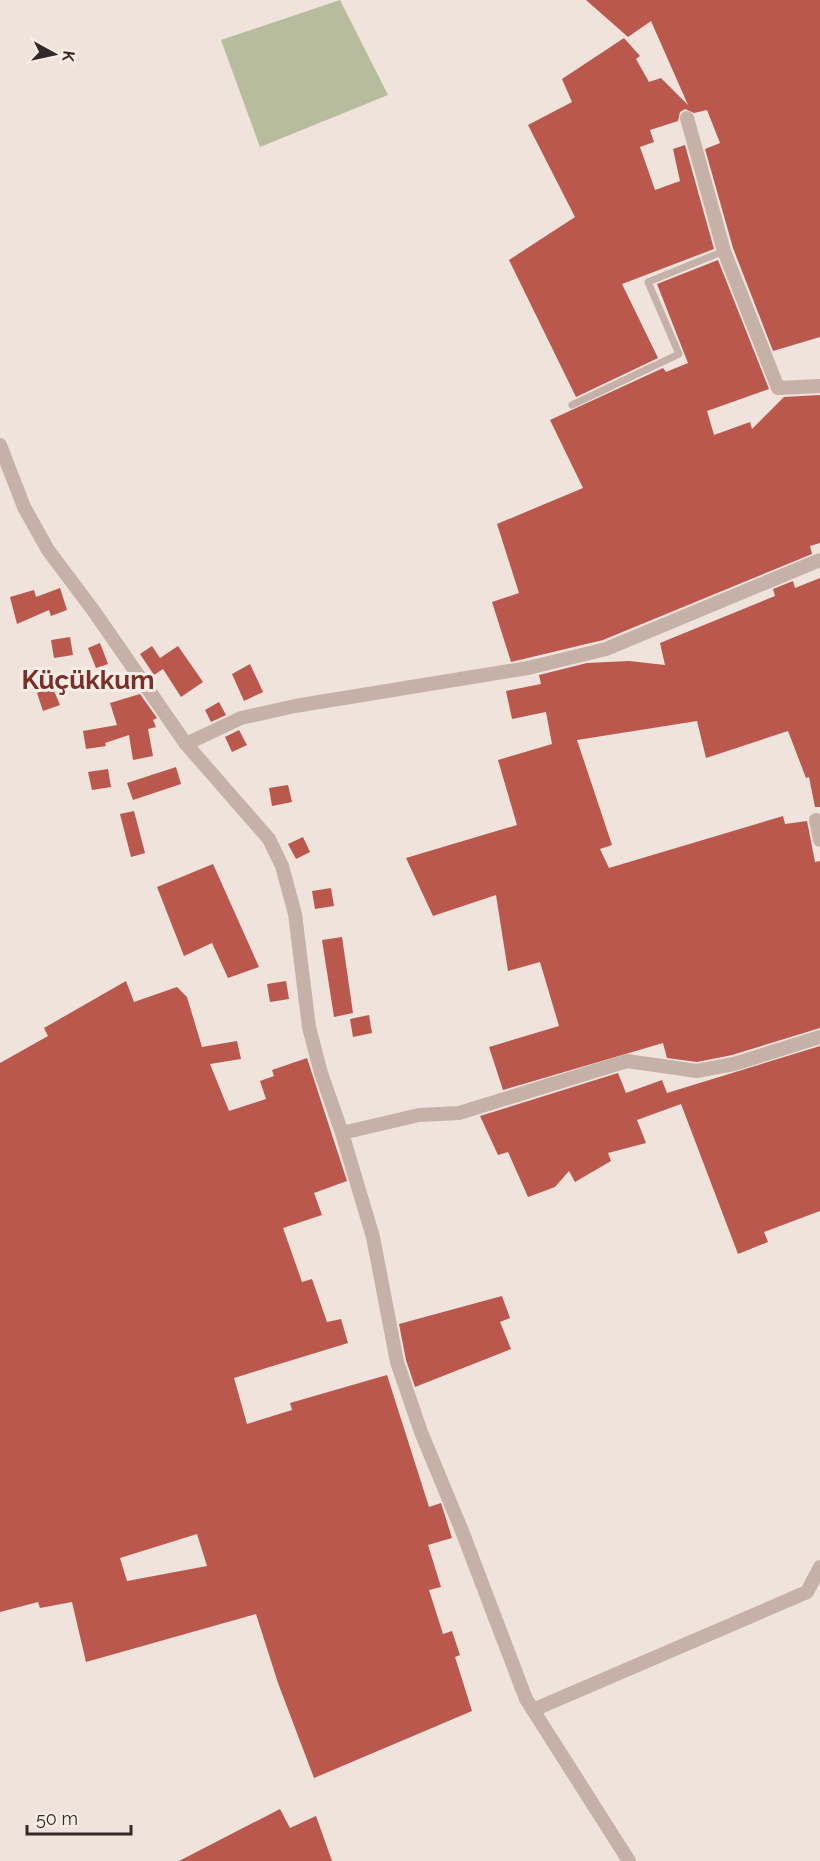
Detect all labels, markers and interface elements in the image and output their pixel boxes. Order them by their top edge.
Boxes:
north arrow [24,24,84,84]
text: K [58,49,79,63]
district label: Küçükkum [21,665,155,695]
scale bar [27,1798,130,1836]
text: 50 m [36,1808,78,1829]

